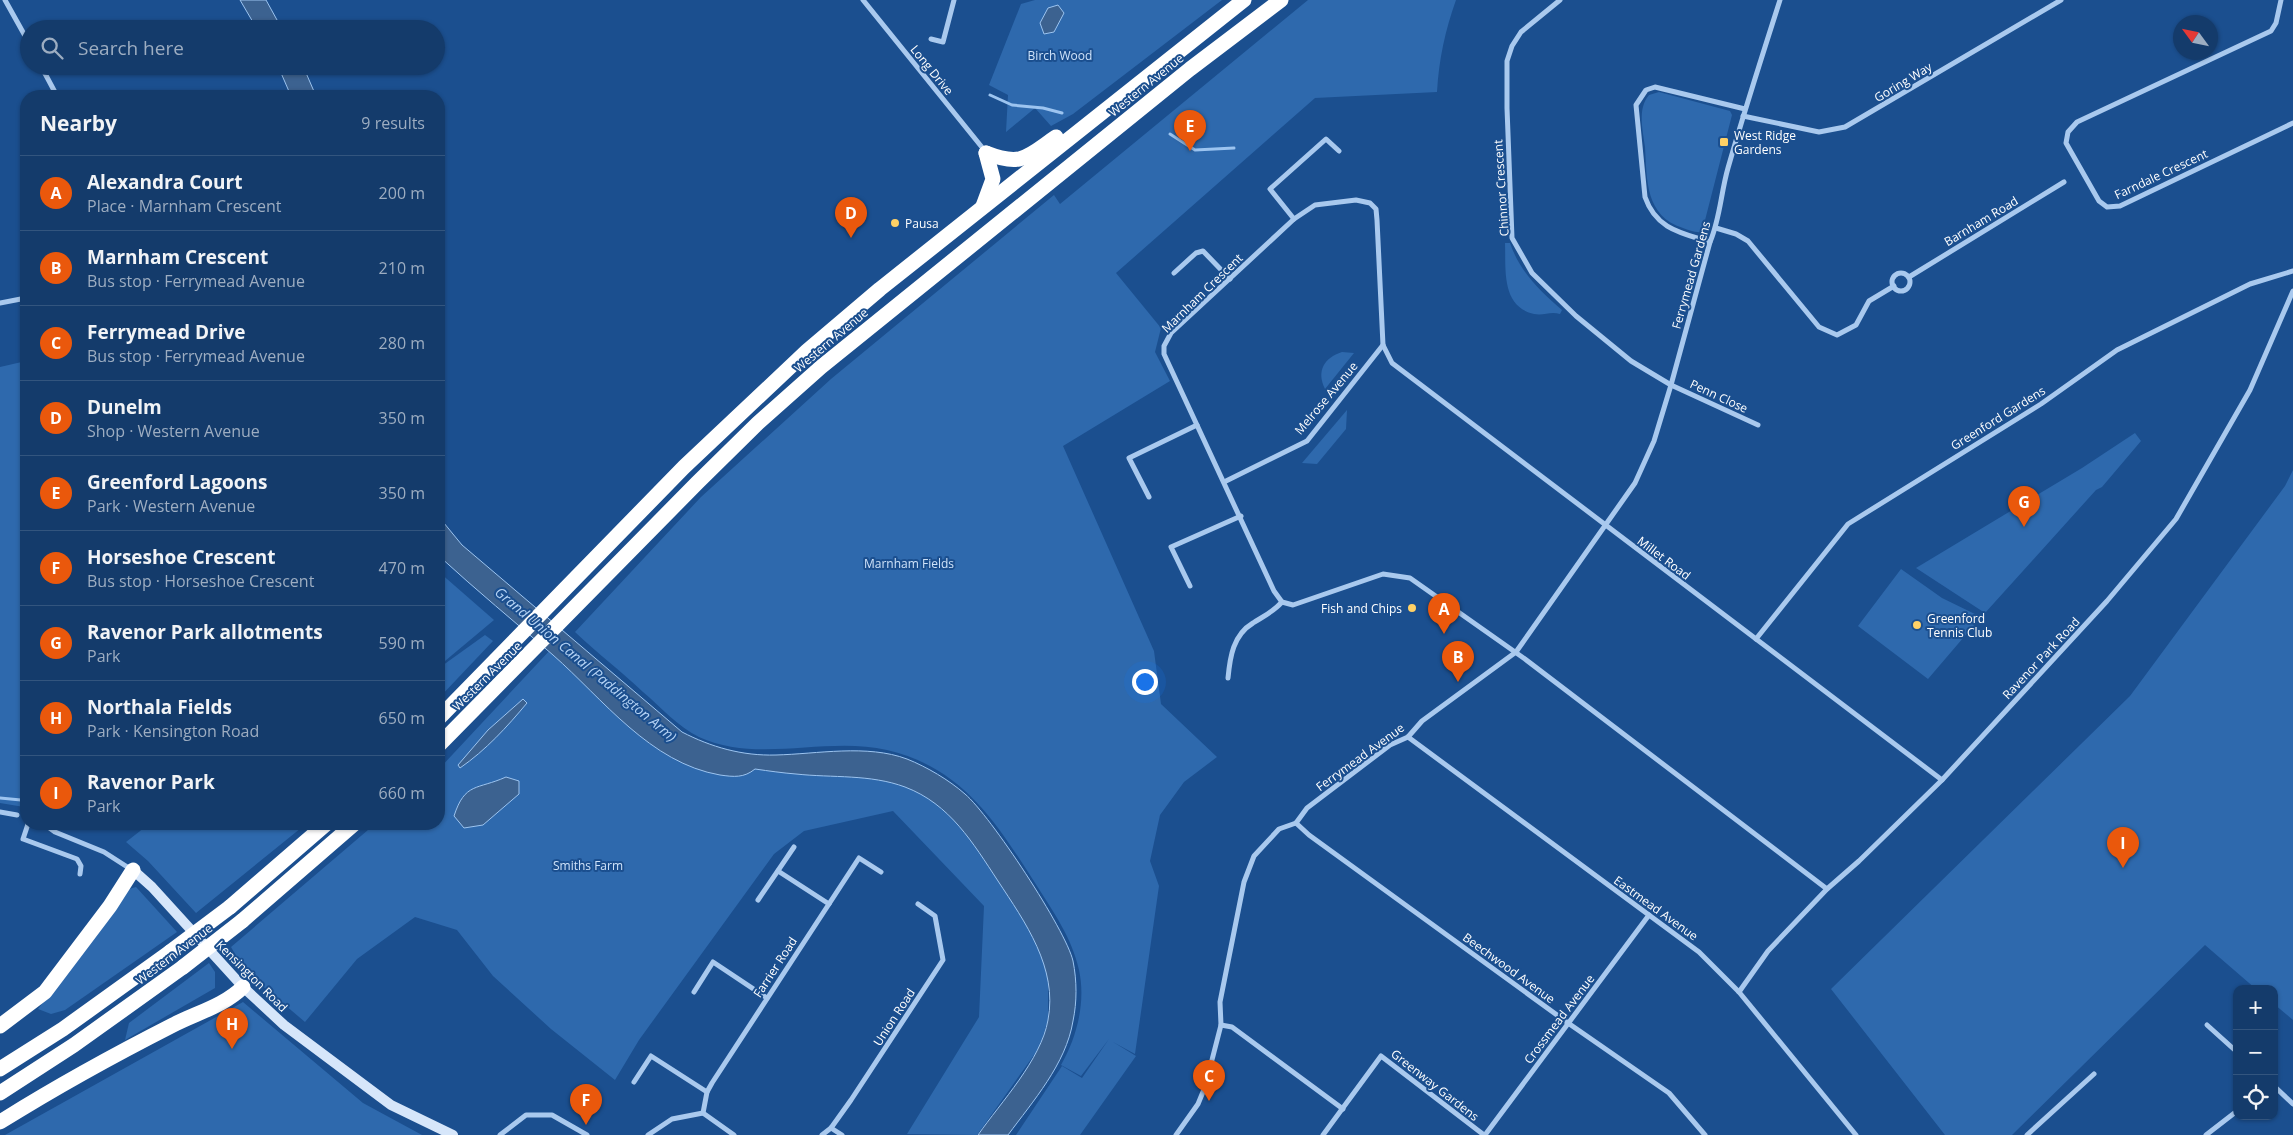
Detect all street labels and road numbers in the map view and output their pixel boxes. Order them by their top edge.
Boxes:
street label: Long Drive [907,41,958,99]
street label: Western Avenue [1105,49,1187,120]
street label: Goring Way [1871,58,1936,106]
street label: Chinnor Crescent [1489,139,1513,237]
street label: Farndale Crescent [2112,145,2210,203]
street label: Barnham Road [1941,192,2021,250]
street label: Ferrymead Gardens [1668,219,1715,331]
street label: Marnham Crescent [1158,250,1246,336]
street label: Western Avenue [790,304,872,376]
street label: Melrose Avenue [1291,358,1362,438]
street label: Penn Close [1687,375,1751,417]
street label: Greenford Gardens [1947,382,2049,454]
street label: Millet Road [1634,532,1694,584]
street label: Ravenor Park Road [1999,613,2083,703]
street label: Western Avenue [449,637,526,714]
street label: Ferrymead Avenue [1312,719,1408,795]
street label: Eastmead Avenue [1611,872,1702,944]
street label: Western Avenue [132,919,216,988]
street label: Beechwood Avenue [1459,929,1559,1007]
street label: Farrier Road [749,933,801,1001]
street label: Kensington Road [213,937,291,1015]
street label: Crossmead Avenue [1520,971,1598,1067]
street label: Union Road [869,985,919,1049]
street label: Greenway Gardens [1388,1045,1483,1125]

